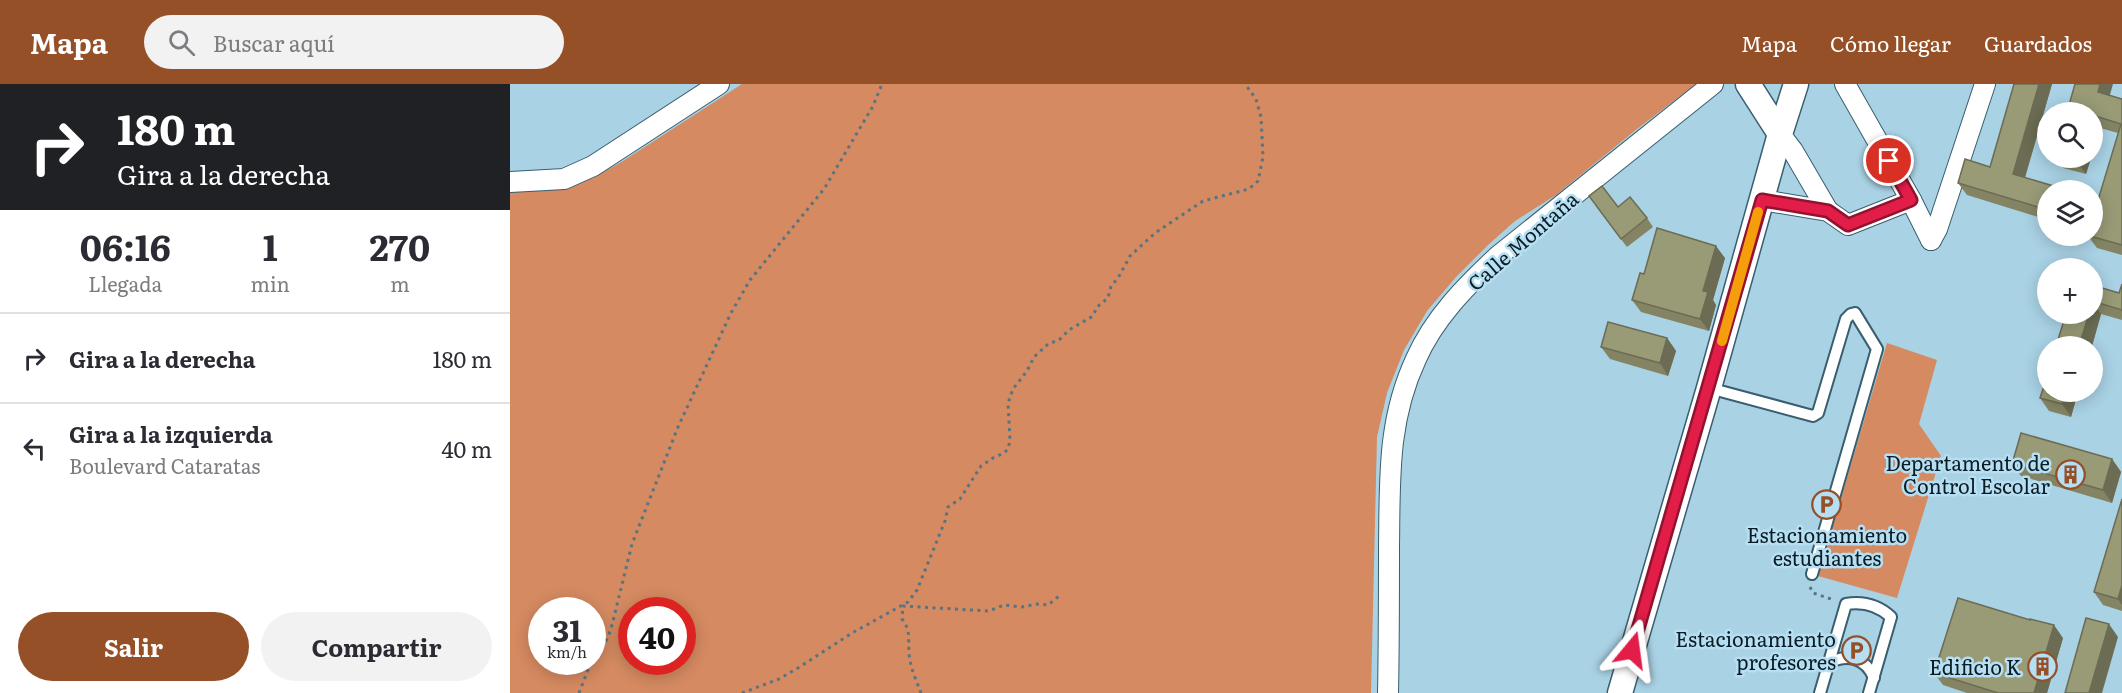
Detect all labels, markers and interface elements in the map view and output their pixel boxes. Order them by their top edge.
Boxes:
search box [144,15,564,69]
text: Mapa [30,21,108,63]
icon: search [165,26,198,59]
text: Buscar aquí [213,26,335,59]
text: Mapa [1741,27,1797,58]
text: Cómo llegar [1830,27,1951,58]
text: Guardados [1984,27,2092,58]
text: 180 m [117,96,235,158]
map controls [2037,102,2103,402]
button: search [2037,102,2103,168]
icon: right [18,108,96,186]
pin [1863,135,1914,186]
icon: arrive [1872,144,1905,177]
text: Gira a la derecha [117,153,330,193]
button: layers [2037,180,2103,246]
street label: Calle Montaña [1460,183,1584,297]
text: 06:16 [80,219,171,272]
text: 1 [263,219,278,272]
text: 270 [370,219,430,272]
button: + [2037,258,2103,324]
text: Llegada [88,268,162,298]
text: min [251,268,290,298]
text: m [390,268,410,298]
button: − [2037,336,2103,402]
icon: right [18,342,51,375]
text: Gira a la derecha [69,342,256,375]
text: 180 m [432,342,492,375]
text: Gira a la izquierda [69,417,273,450]
icon: left [18,432,51,465]
text: 40 m [441,432,492,465]
place label: Departamento de Control Escolar [1885,447,2051,500]
text: Boulevard Cataratas [69,450,260,480]
building icon: Departamento de Control Escolar [2055,458,2087,490]
parking icon: Estacionamiento estudiantes [1811,488,1843,520]
place label: Estacionamiento estudiantes [1747,519,1907,572]
speed limit sign: 40 [618,597,696,675]
text: 31 [552,607,582,651]
button: Salir [18,612,249,681]
button: Compartir [261,612,492,681]
position arrow [1600,618,1664,682]
place label: Estacionamiento profesores [1675,623,1836,676]
parking icon: Estacionamiento profesores [1841,634,1873,666]
text: km/h [547,640,587,663]
building icon: Edificio K [2026,650,2058,682]
place label: Edificio K [1929,651,2021,681]

